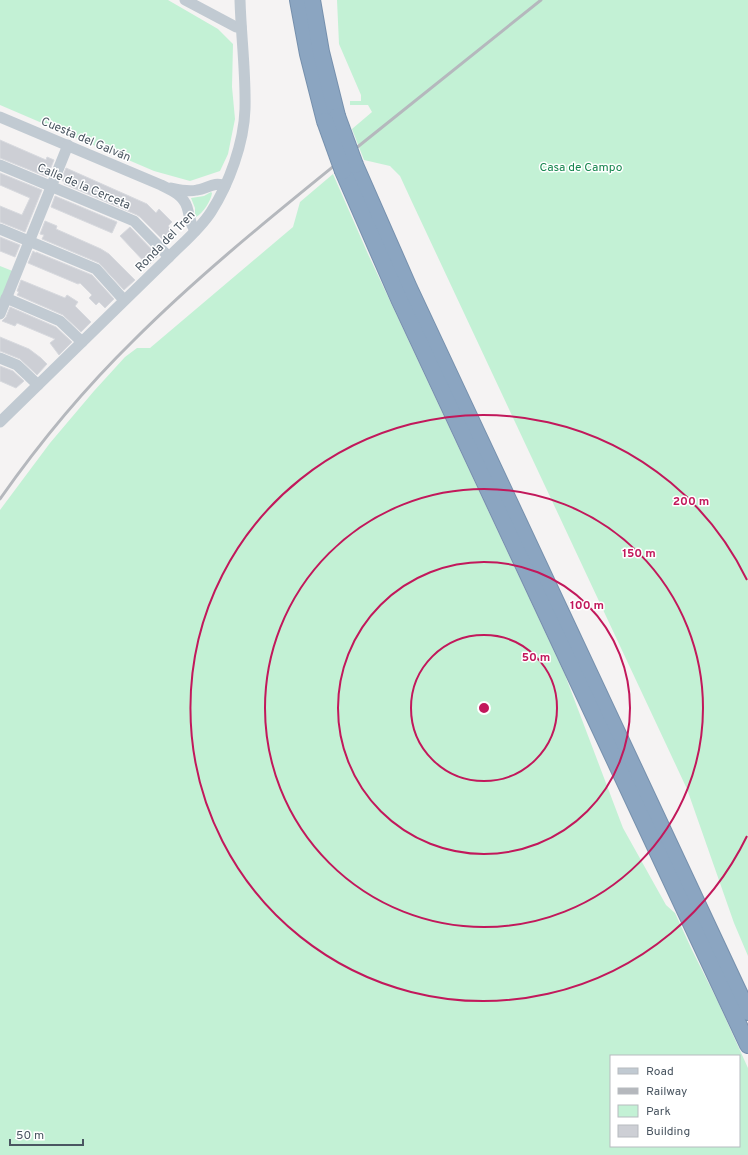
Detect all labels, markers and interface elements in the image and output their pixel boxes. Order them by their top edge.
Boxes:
street label: Cuesta del Galván [38,114,133,166]
street label: Calle de la Cerceta [35,160,133,214]
park label: Casa de Campo [540,160,623,176]
street label: Ronda del Tren [132,208,199,276]
text: 200 m [673,494,709,510]
text: 150 m [622,546,656,562]
text: 100 m [570,598,604,614]
text: 50 m [522,650,550,666]
centre of rings [477,701,491,715]
legend [610,1055,740,1147]
text: Road [646,1064,674,1080]
text: Railway [646,1084,687,1100]
text: Park [646,1104,671,1120]
scale bar [10,1121,83,1147]
text: Building [646,1124,690,1140]
text: 50 m [16,1128,44,1144]

